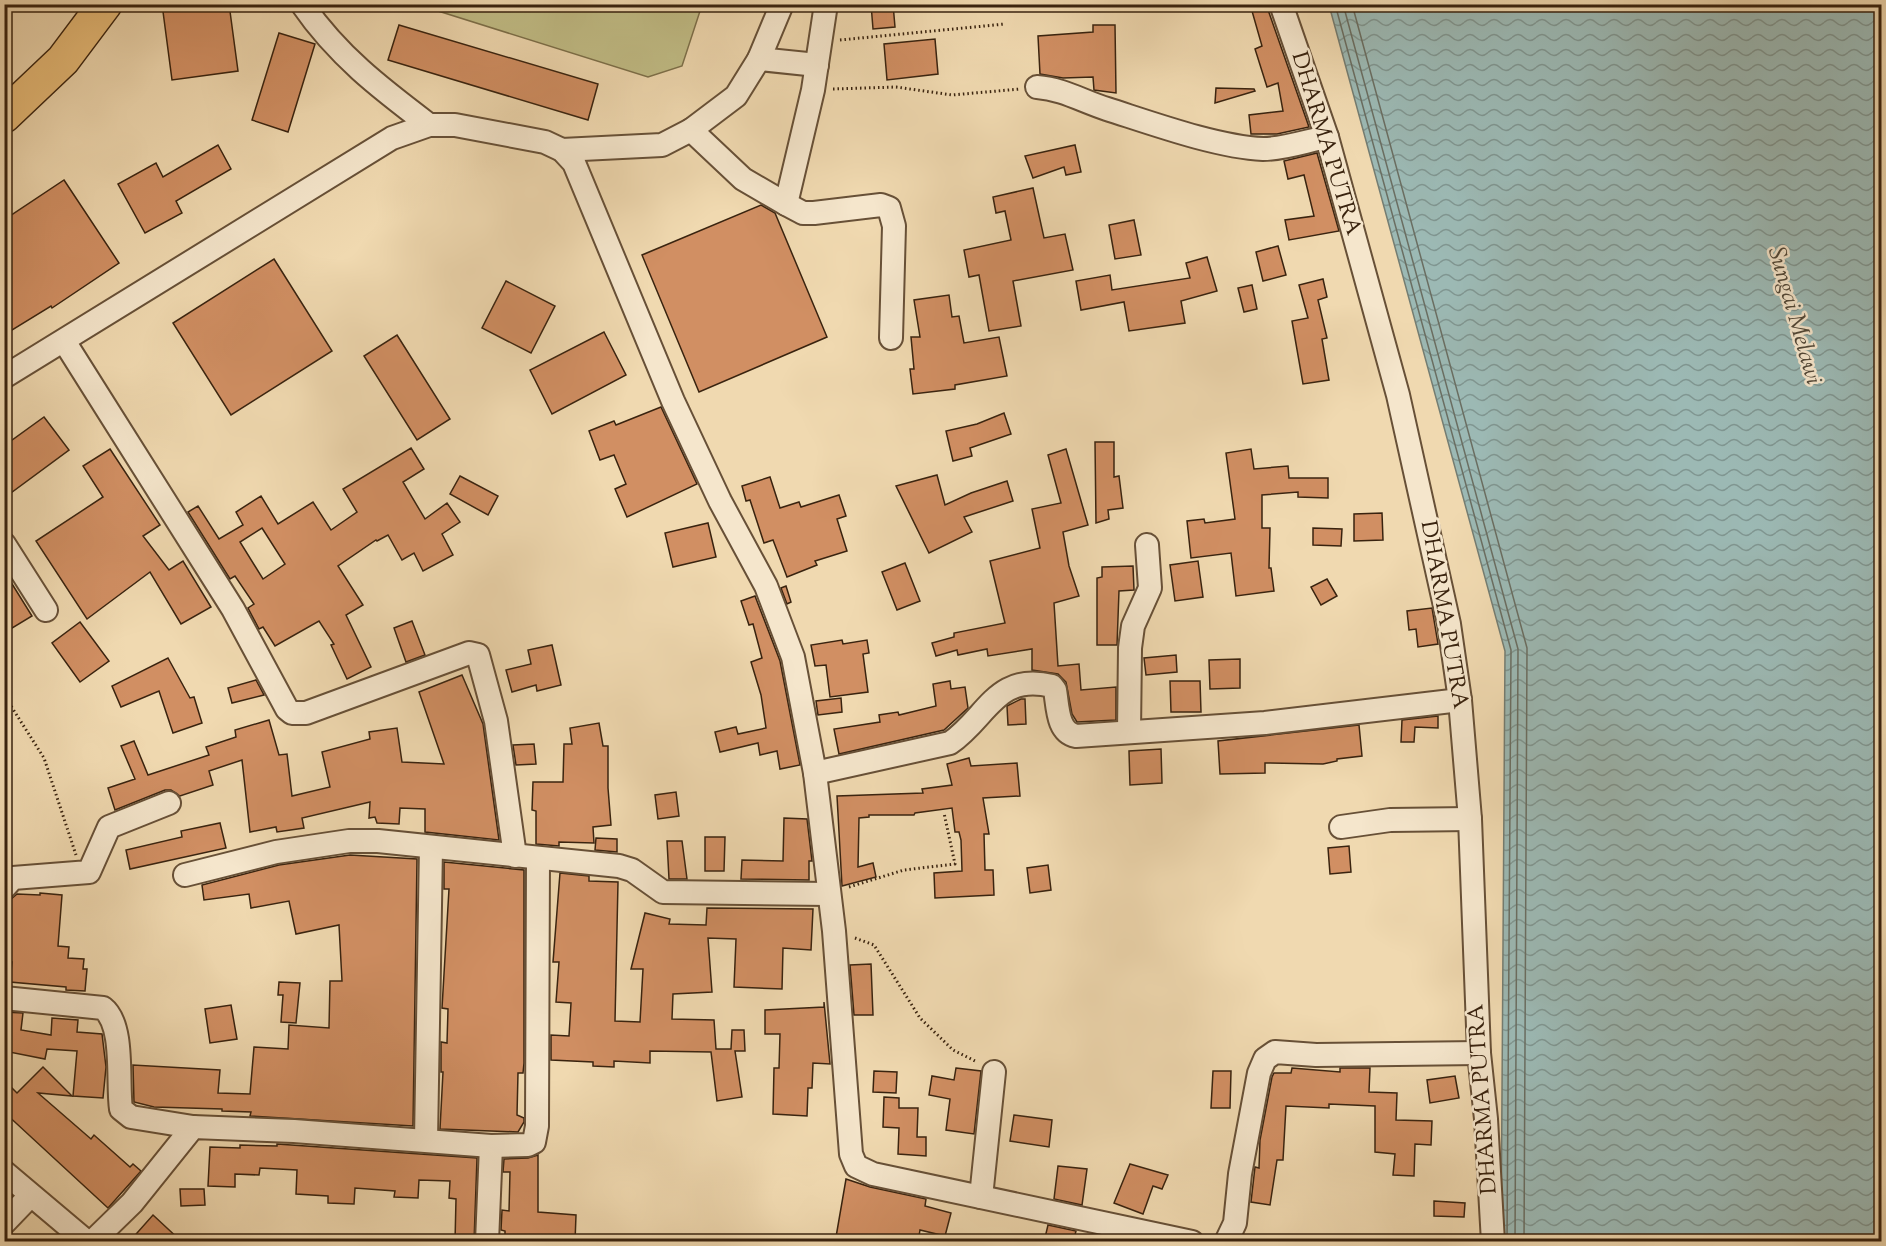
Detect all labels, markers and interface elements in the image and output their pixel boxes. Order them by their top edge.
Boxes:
street label: DHARMA PUTRA [1282,48,1368,240]
water label: Sungai Melawi [1758,243,1830,389]
street label: DHARMA PUTRA [1411,518,1475,712]
street label: DHARMA PUTRA [1461,1003,1507,1195]

